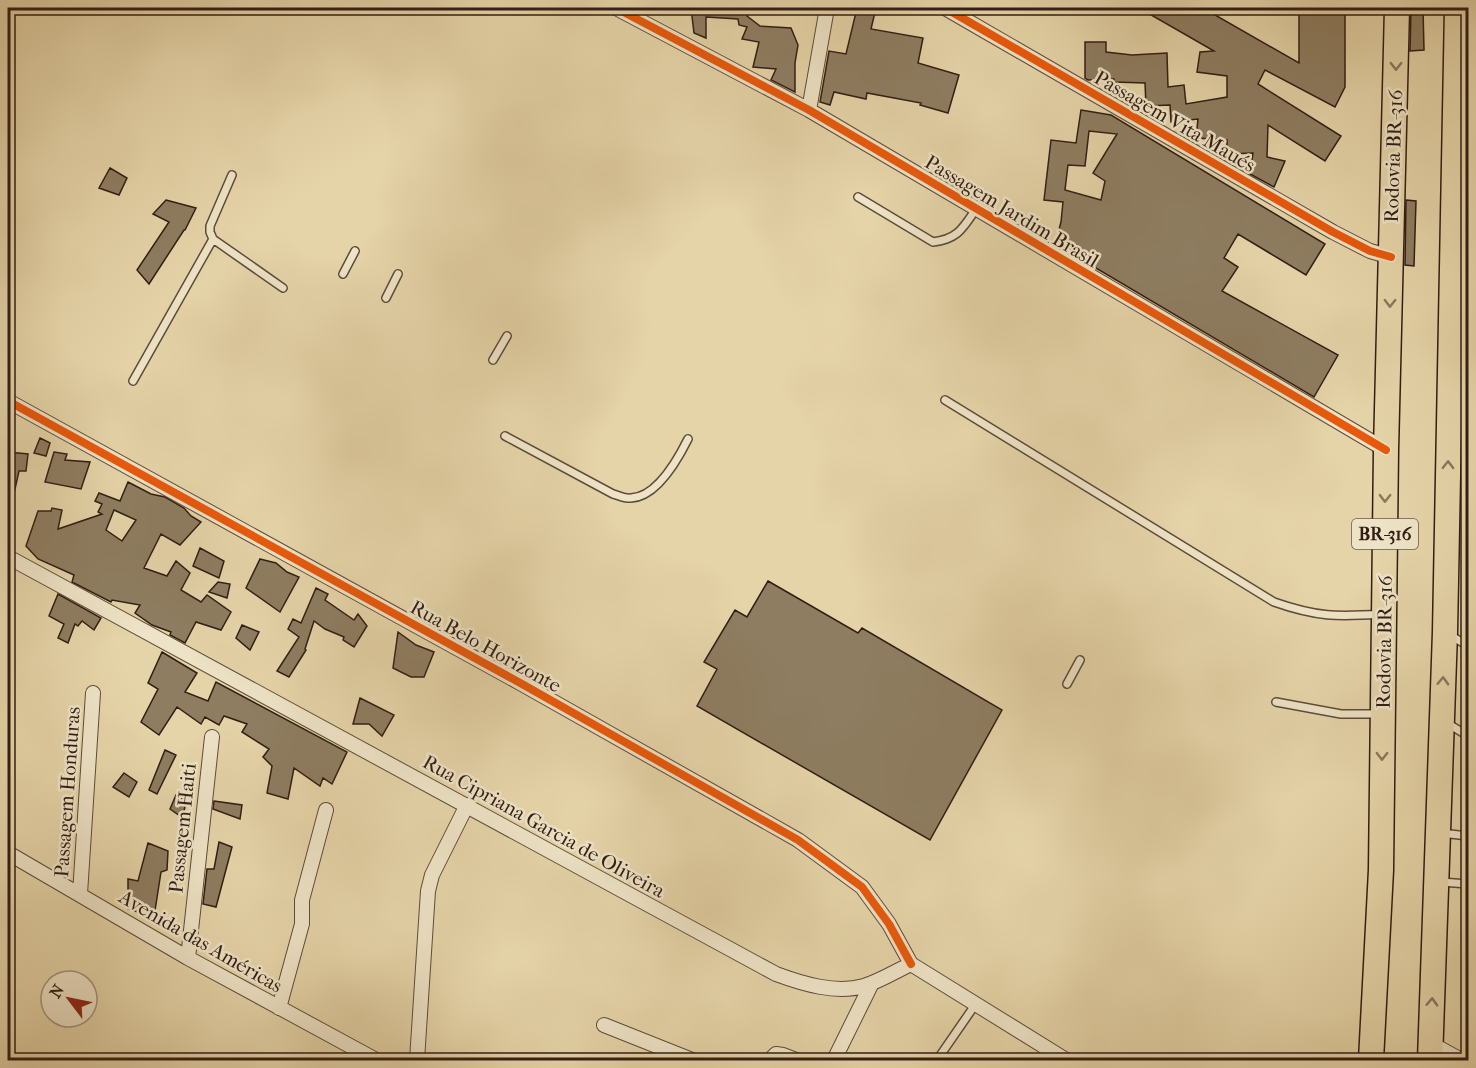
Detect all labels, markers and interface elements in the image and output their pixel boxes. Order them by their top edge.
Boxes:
one-way arrow [1390,61,1402,70]
street label: Passagem Vita Maués [1090,66,1259,177]
street label: Rodovia BR-316 [1380,89,1407,223]
street label: Passagem Jardim Brasil [921,150,1103,273]
one-way arrow [1383,298,1396,307]
one-way arrow [1442,461,1455,470]
one-way arrow [1379,493,1391,502]
road number: BR-316 [1352,519,1418,549]
street label: Rodovia BR-316 [1372,575,1397,709]
street label: Rua Belo Horizonte [406,595,565,698]
one-way arrow [1437,677,1450,686]
street label: Passagem Honduras [50,706,85,878]
street label: Rua Cipriana Garcia de Oliveira [419,750,669,903]
one-way arrow [1376,751,1388,760]
street label: Passagem Haiti [164,762,201,894]
street label: Avenida das Américas [114,885,287,998]
north arrow [39,969,99,1029]
text: N [45,980,68,1001]
one-way arrow [1425,998,1438,1007]

